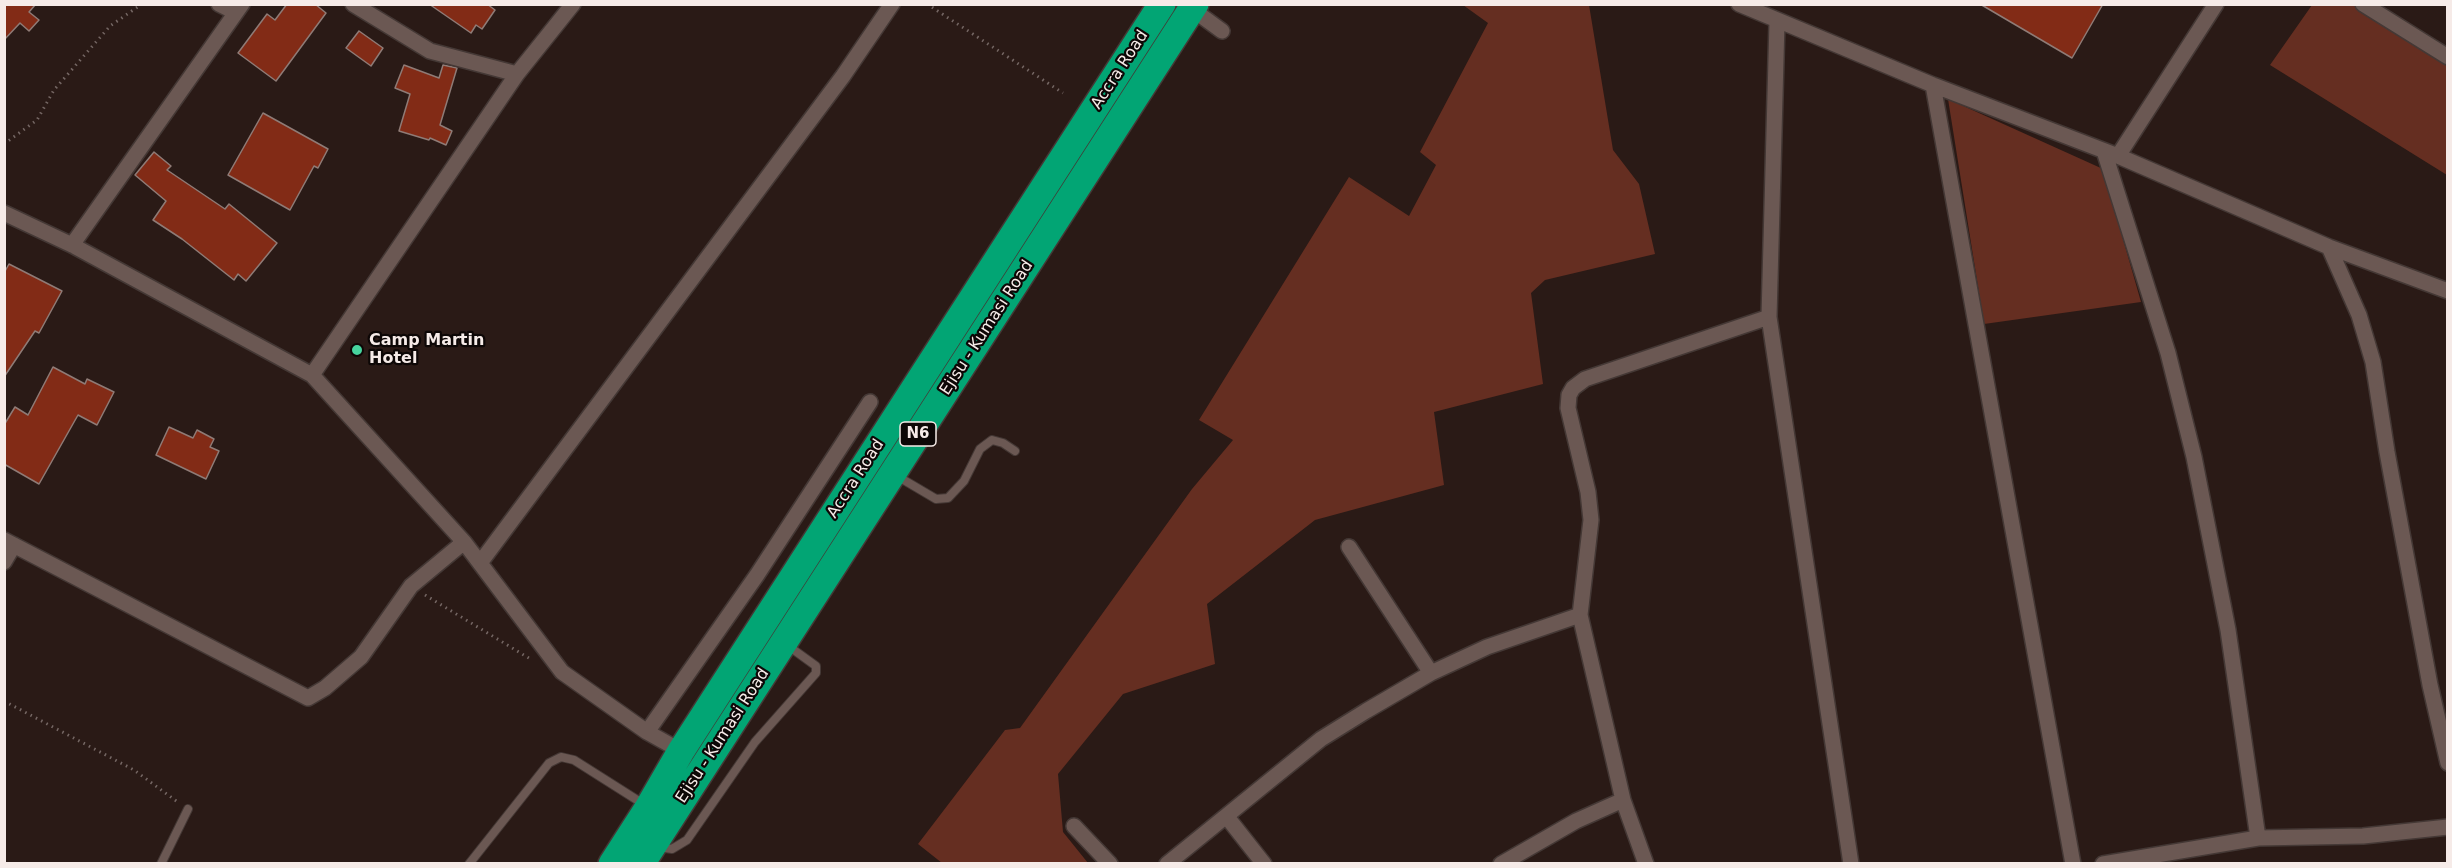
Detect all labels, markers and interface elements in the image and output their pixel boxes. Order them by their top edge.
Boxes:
street label: Accra Road [1087,27,1153,113]
street label: Ejisu - Kumasi Road [936,257,1038,399]
place label: Camp Martin Hotel [369,331,484,369]
marker: Camp Martin Hotel [350,343,364,357]
road number: N6 [900,422,936,446]
street label: Accra Road [823,436,889,522]
street label: Ejisu - Kumasi Road [672,665,774,807]

